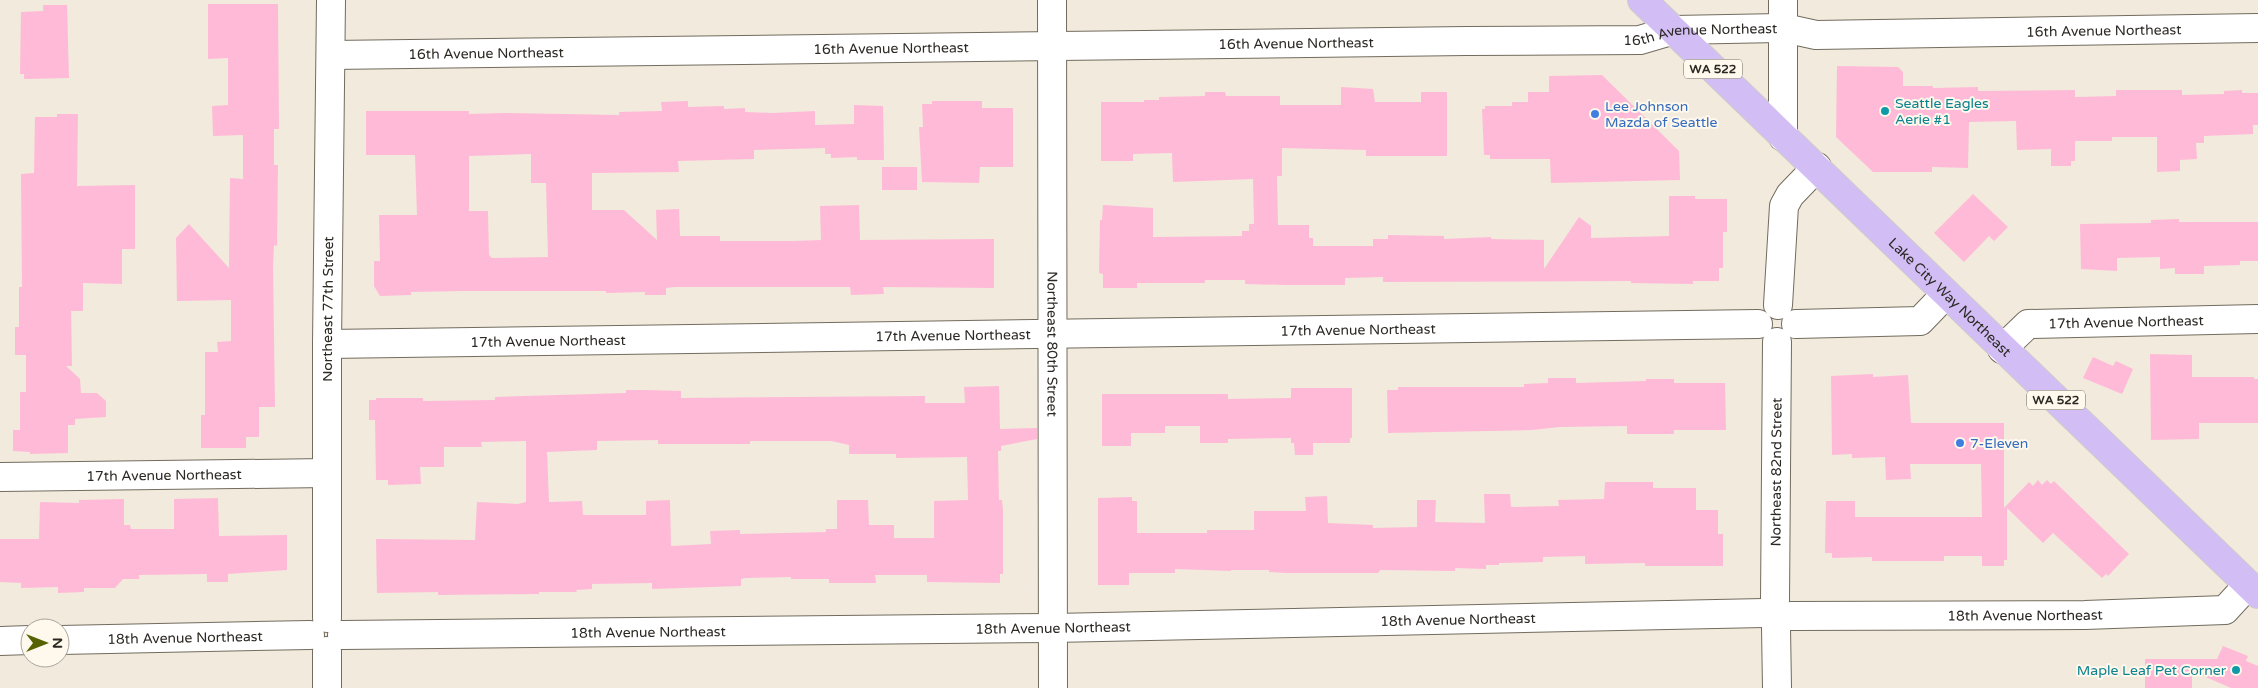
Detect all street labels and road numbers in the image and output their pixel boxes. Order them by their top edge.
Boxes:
street label: 16th Avenue Northeast [1623,20,1778,49]
street label: 16th Avenue Northeast [2026,21,2182,40]
street label: 16th Avenue Northeast [1218,34,1374,53]
street label: 16th Avenue Northeast [813,39,970,58]
street label: 16th Avenue Northeast [408,44,565,63]
road number: WA 522 [1684,60,1742,78]
street label: Lake City Way Northeast [1885,234,2015,361]
street label: Northeast 77th Street [319,236,337,382]
street label: Northeast 80th Street [1044,271,1061,417]
street label: 17th Avenue Northeast [2048,312,2205,332]
street label: 17th Avenue Northeast [1280,320,1436,339]
street label: 17th Avenue Northeast [875,326,1031,345]
street label: 17th Avenue Northeast [470,331,627,350]
road number: WA 522 [2027,390,2085,410]
street label: Northeast 82nd Street [1767,397,1785,547]
street label: 17th Avenue Northeast [86,466,243,484]
street label: 18th Avenue Northeast [1947,606,2104,624]
street label: 18th Avenue Northeast [1380,609,1536,630]
street label: 18th Avenue Northeast [975,618,1132,637]
street label: 18th Avenue Northeast [570,623,727,641]
street label: 18th Avenue Northeast [107,627,264,648]

